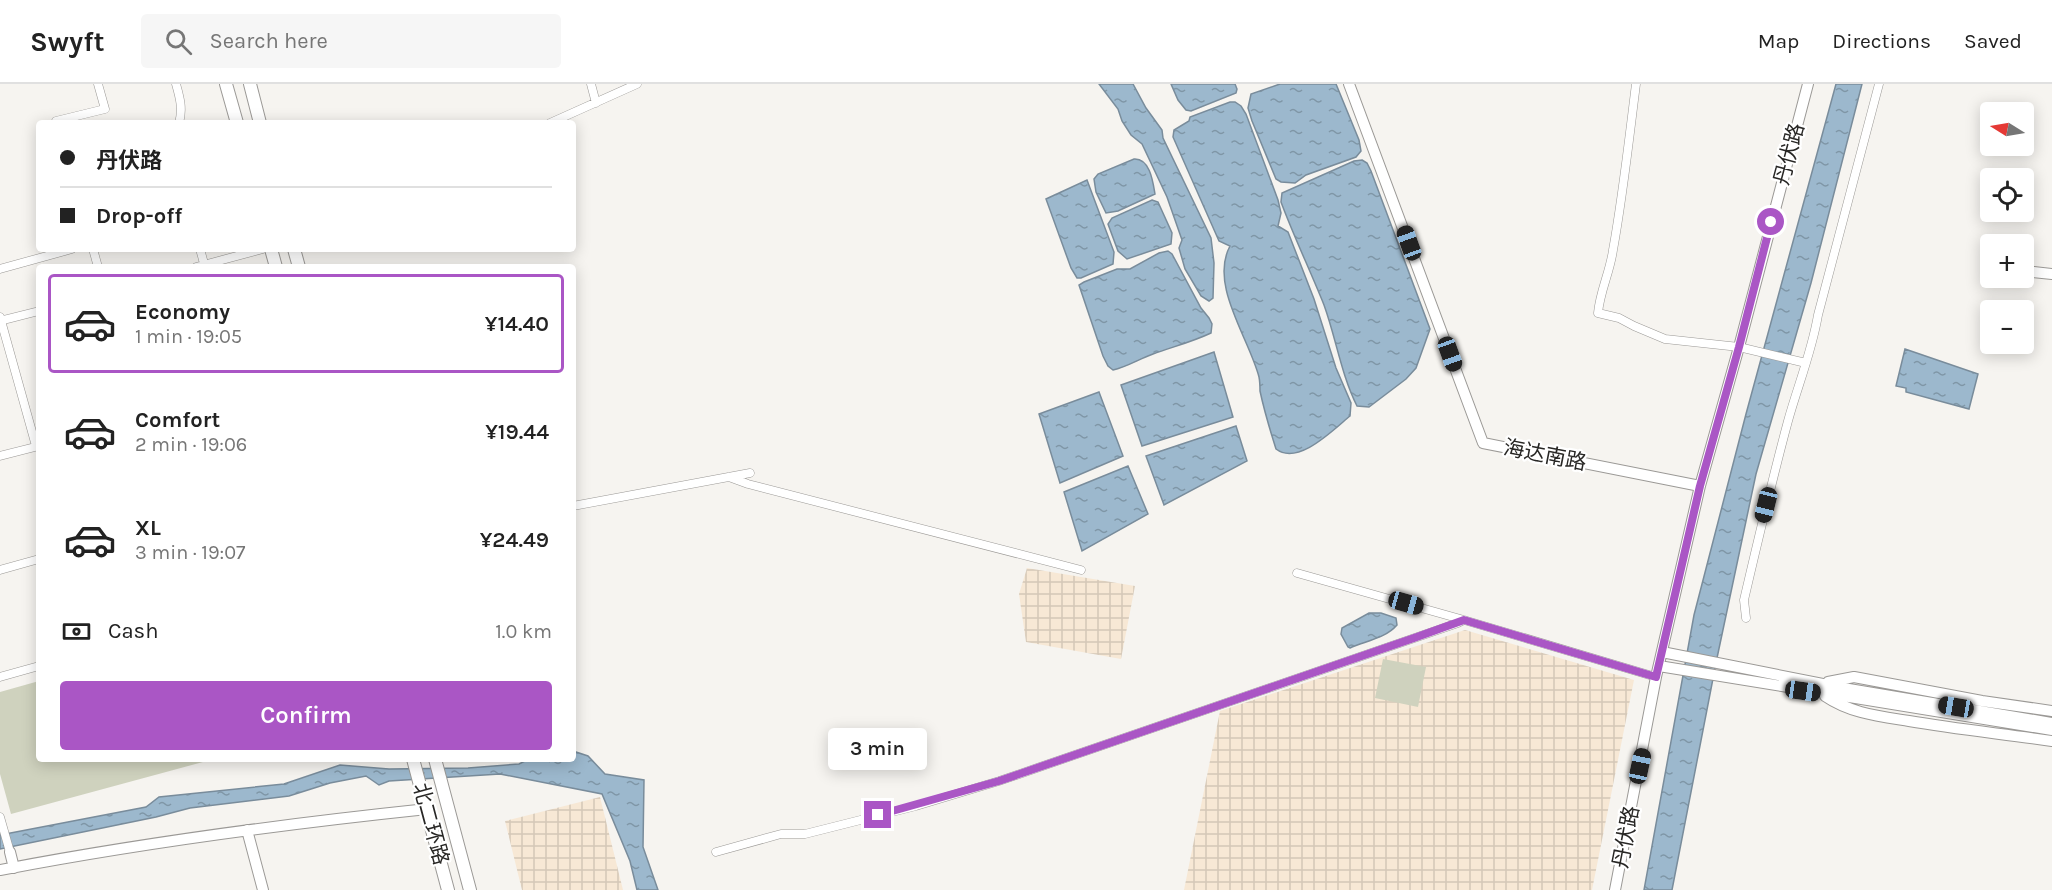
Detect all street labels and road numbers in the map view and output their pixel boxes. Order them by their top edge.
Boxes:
street label: 丹伏路 [1769,120,1809,188]
street label: 海达南路 [1501,435,1589,475]
street label: 北二环路 [409,780,453,868]
street label: 丹伏路 [1608,804,1644,870]

